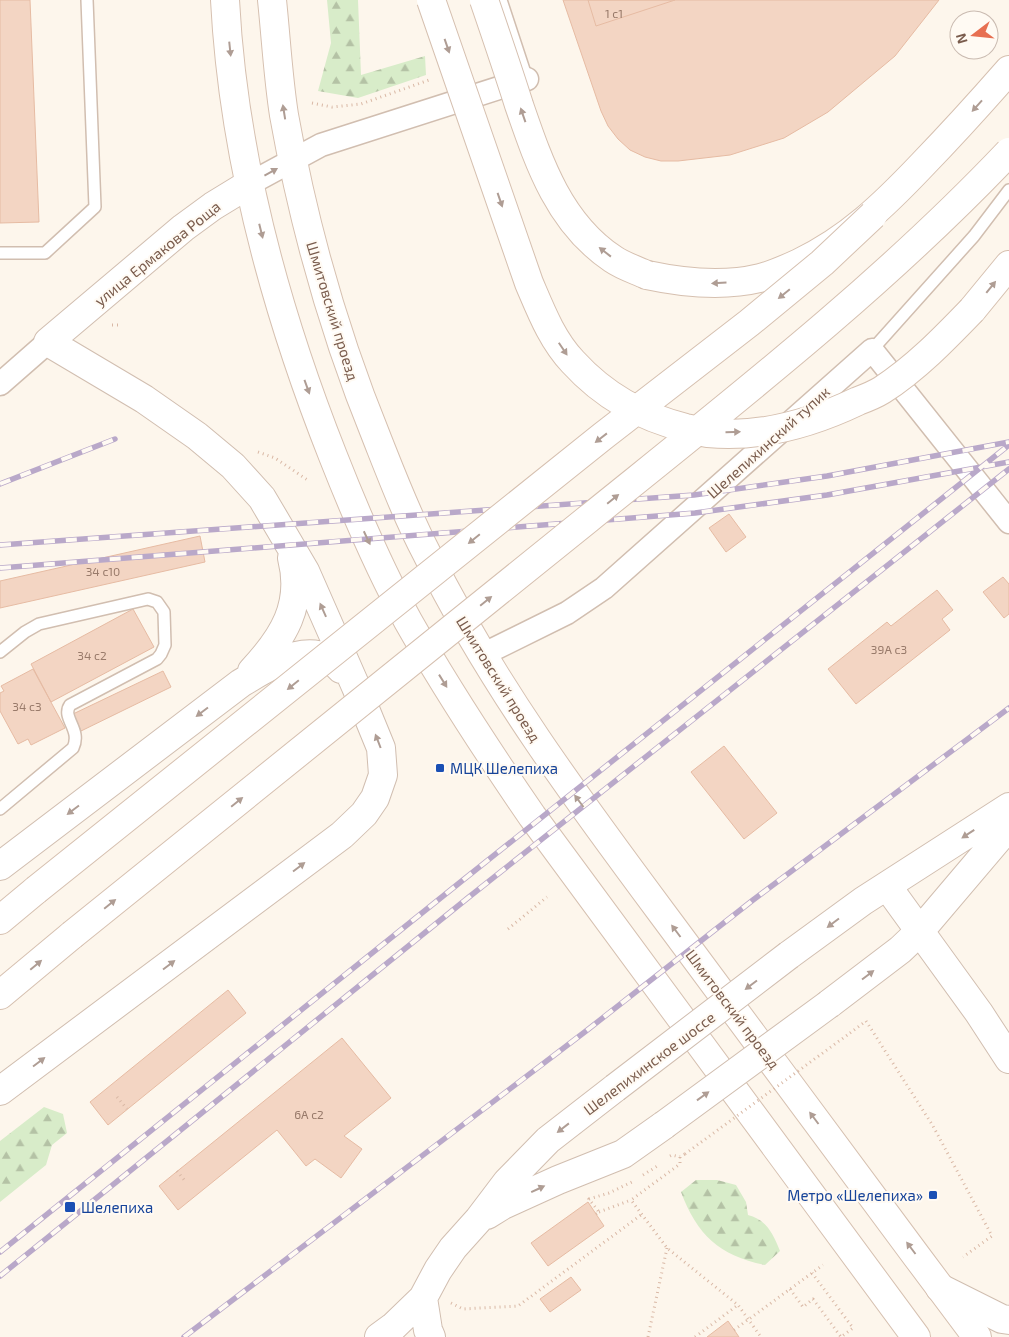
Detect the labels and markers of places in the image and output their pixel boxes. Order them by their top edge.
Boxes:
place label: МЦК Шелепиха [450,759,558,777]
marker: МЦК Шелепиха [434,762,446,774]
place label: Метро «Шелепиха» [787,1186,923,1204]
marker: Метро «Шелепиха» [927,1189,939,1201]
place label: Шелепиха [81,1198,153,1216]
marker: Шелепиха [63,1200,77,1214]

